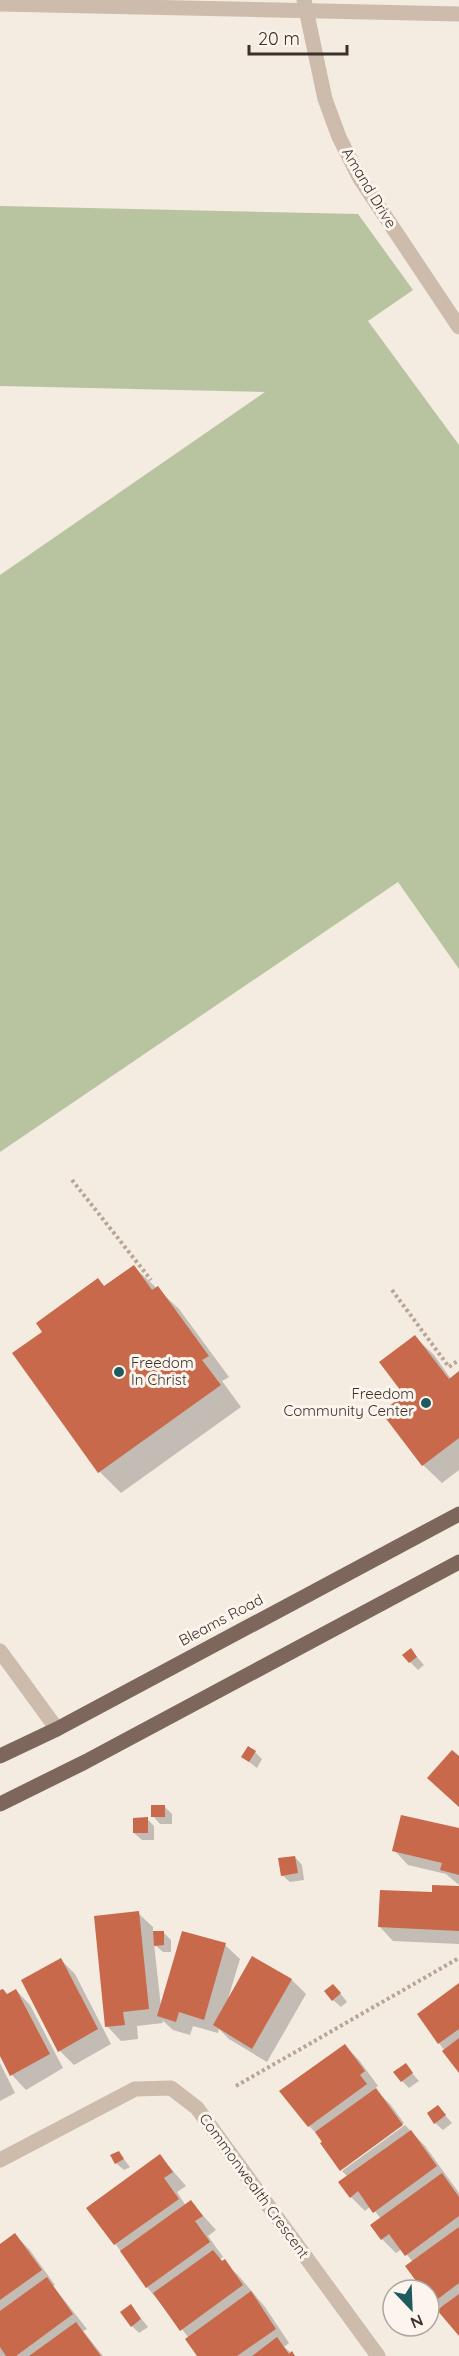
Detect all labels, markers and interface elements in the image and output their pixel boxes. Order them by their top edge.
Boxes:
scale bar [249,18,346,56]
text: 20 m [258,27,300,50]
street label: Amand Drive [338,144,401,231]
place label: Freedom In Christ [131,1353,194,1389]
marker: Freedom In Christ [112,1365,126,1379]
place label: Freedom Community Center [283,1384,414,1420]
marker: Freedom Community Center [419,1396,433,1410]
street label: Bleams Road [175,1589,266,1650]
street label: Commonwealth Crescent [195,2109,313,2262]
north arrow [381,2278,441,2338]
text: N [408,2310,426,2333]

